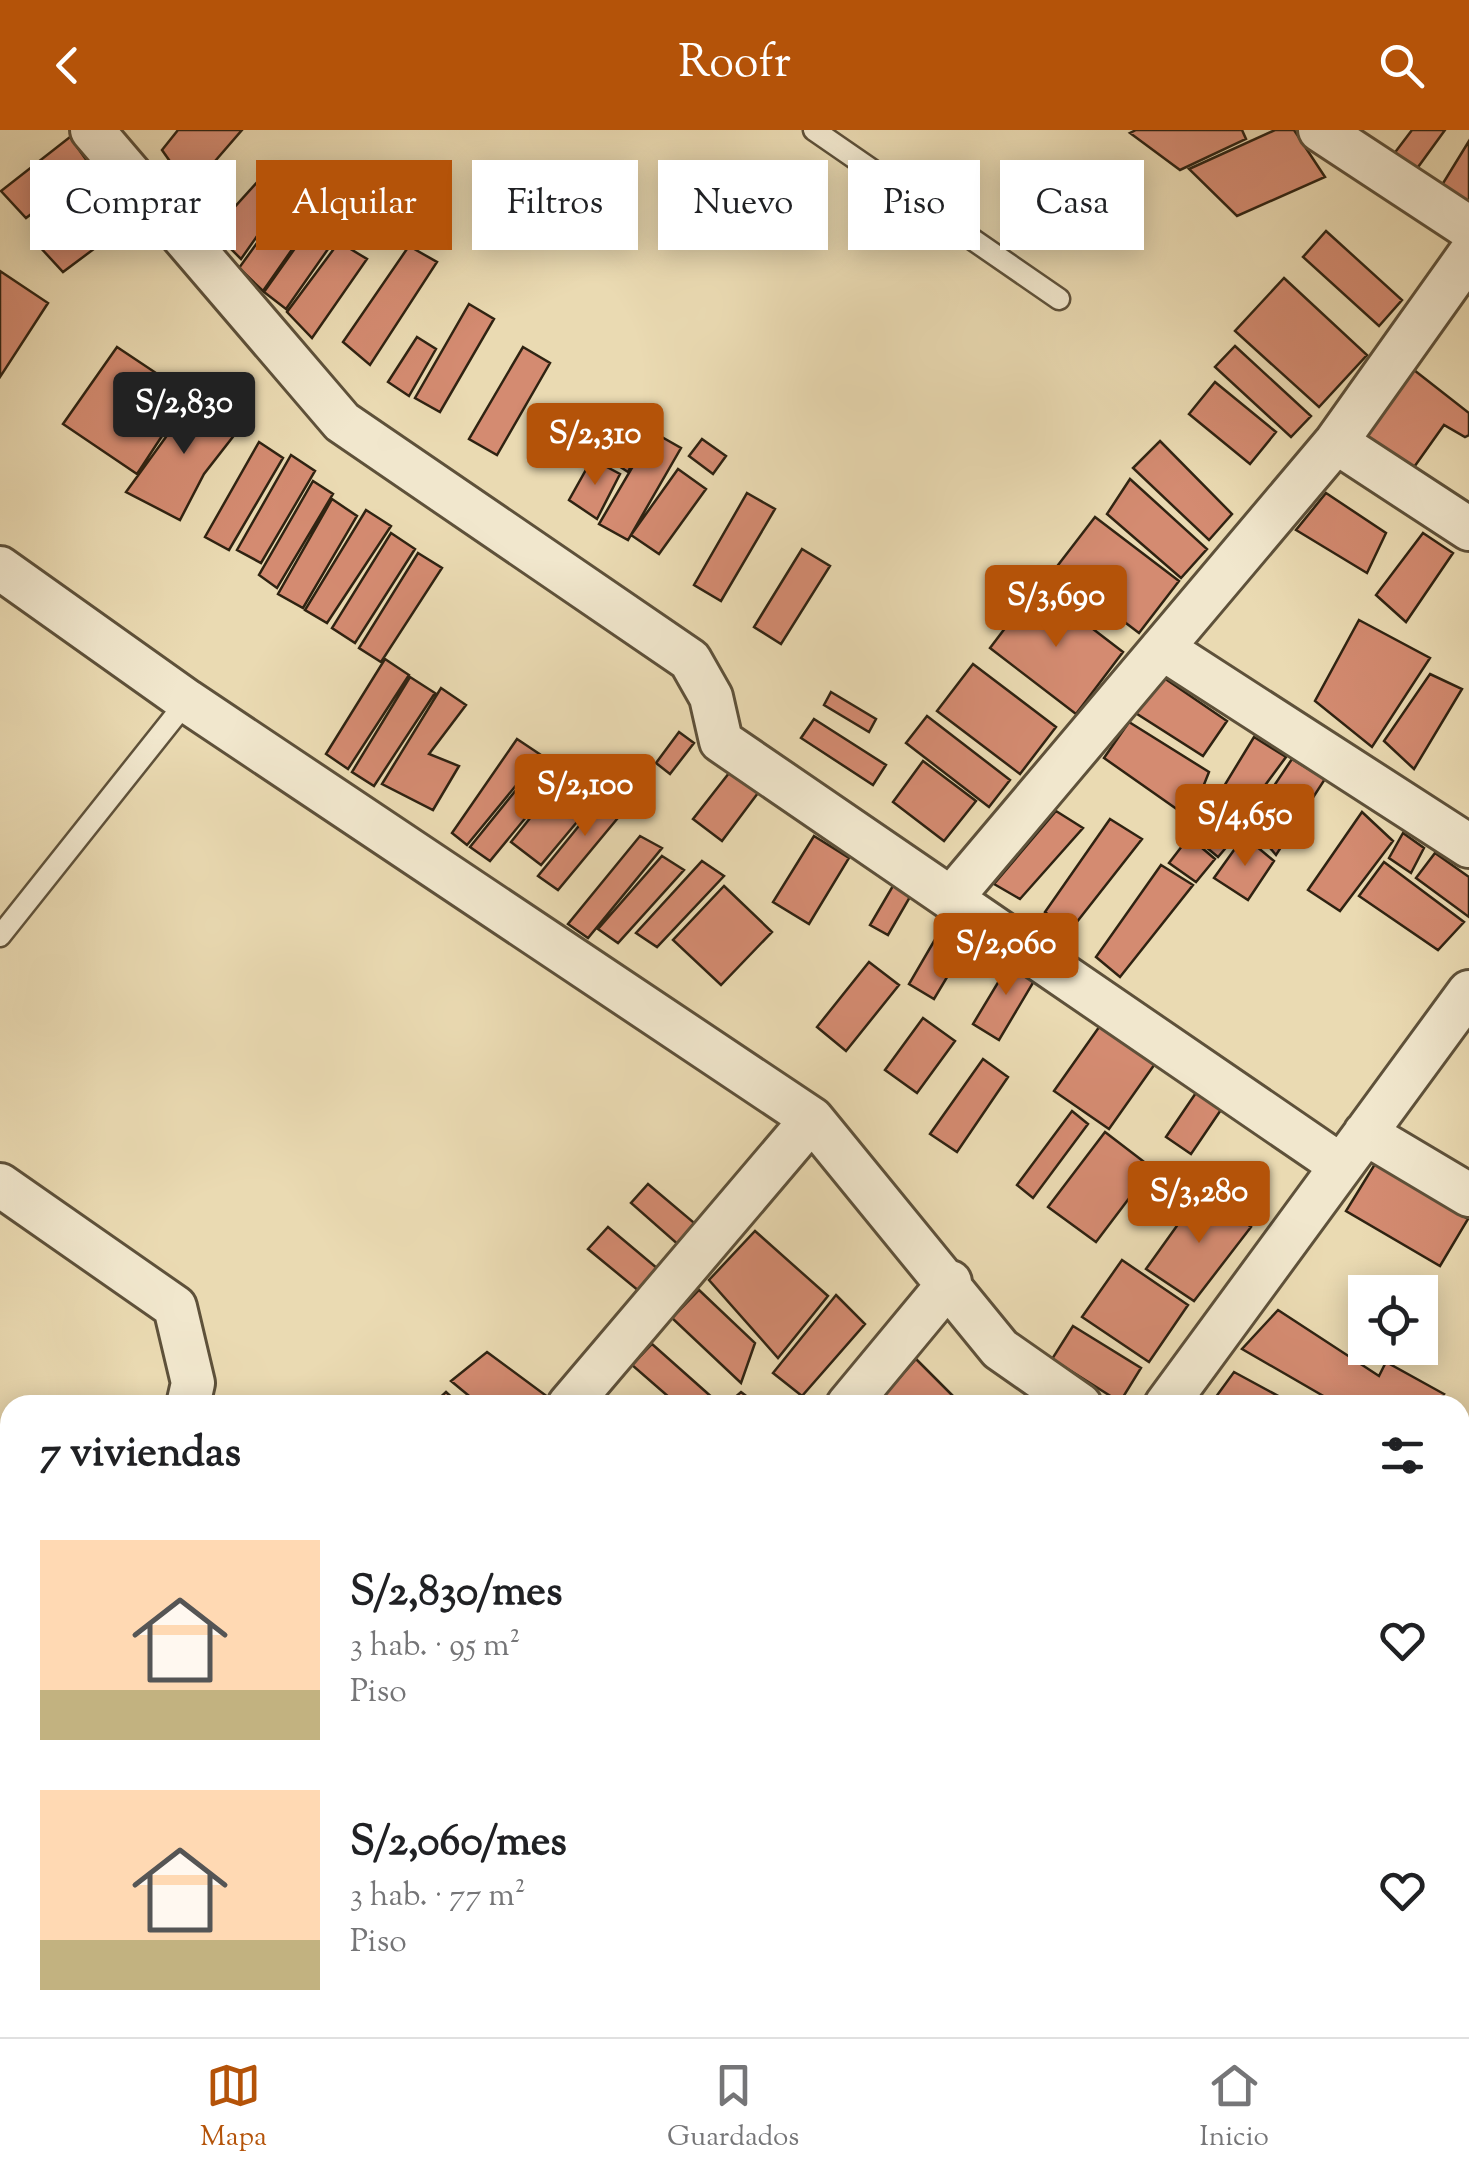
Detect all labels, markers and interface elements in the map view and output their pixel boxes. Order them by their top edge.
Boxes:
text: Roofr [678,33,791,98]
icon: back [40,38,95,93]
icon: search [1374,38,1429,93]
chip: Comprar [30,160,236,250]
chip: Alquilar [256,160,452,250]
chip: Filtros [472,160,638,250]
chip: Nuevo [658,160,828,250]
chip: Piso [848,160,980,250]
chip: Casa [1000,160,1144,250]
pin: S/2,830 [92,372,276,457]
text: S/2,830 [135,381,233,427]
pin: S/2,310 [503,403,687,488]
text: S/2,310 [549,412,641,458]
pin: S/3,690 [964,565,1148,650]
text: S/3,690 [1007,574,1105,620]
pin: S/2,100 [493,754,677,839]
text: S/2,100 [537,763,633,809]
pin: S/4,650 [1153,784,1337,869]
text: S/4,650 [1197,793,1293,839]
pin: S/2,060 [914,913,1098,998]
text: S/2,060 [955,922,1057,968]
pin: S/3,280 [1107,1161,1291,1246]
text: S/3,280 [1150,1170,1248,1216]
map controls [1348,1275,1438,1365]
button: locate [1348,1275,1438,1365]
text: 7 viviendas [40,1425,241,1485]
icon: filters [1375,1428,1430,1483]
text: S/2,830/mes [350,1564,562,1624]
icon: home [120,1580,240,1700]
icon: heart [1375,1613,1430,1668]
text: 3 hab. · 95 m² [350,1624,520,1670]
text: Piso [350,1670,407,1716]
text: S/2,060/mes [350,1814,567,1874]
icon: home [120,1830,240,1950]
icon: heart [1375,1863,1430,1918]
text: 3 hab. · 77 m² [350,1874,526,1920]
text: Piso [350,1920,407,1966]
tab: Mapa [200,2058,267,2158]
tab: Guardados [667,2058,799,2158]
tab: Inicio [1200,2058,1269,2158]

